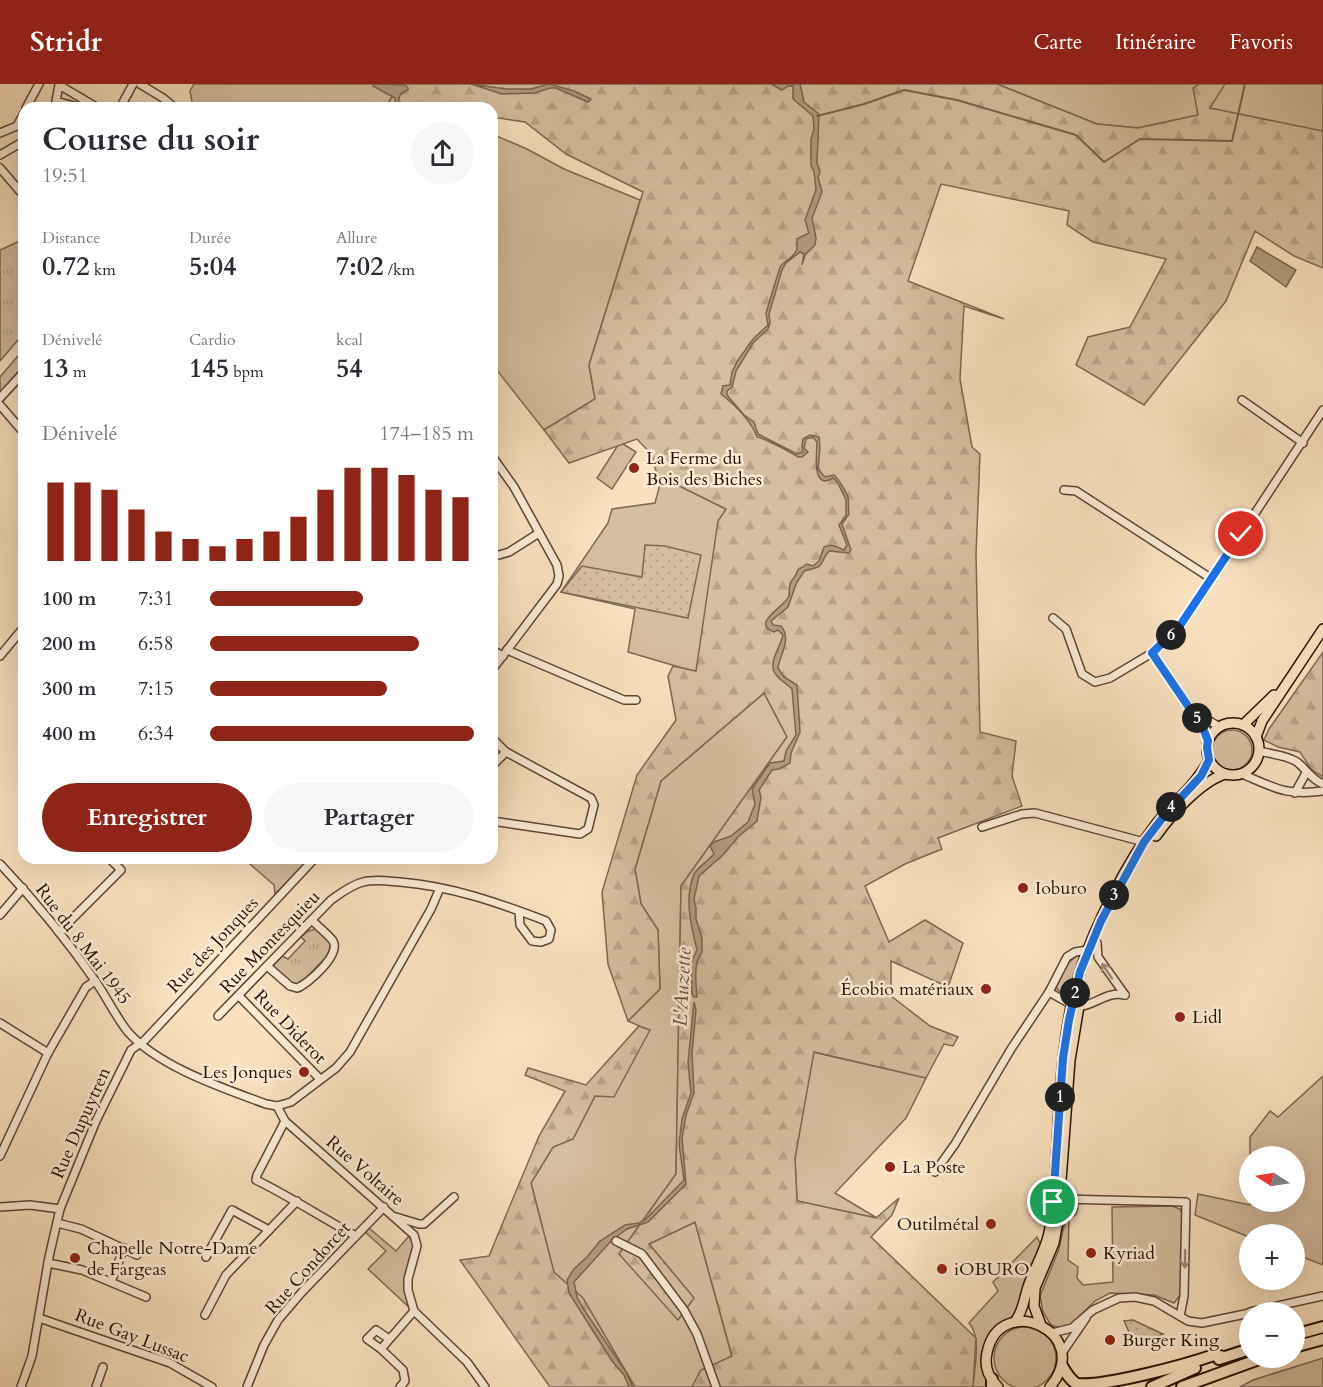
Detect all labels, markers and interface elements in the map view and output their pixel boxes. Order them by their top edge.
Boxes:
text: Stridr [30,23,102,61]
text: Carte [1033,28,1082,57]
text: Itinéraire [1115,28,1196,57]
text: Favoris [1229,28,1293,57]
text: Course du soir [42,117,259,162]
button: share [411,122,474,185]
text: 19:51 [42,162,88,189]
text: Distance [42,227,100,249]
text: Durée [189,227,231,249]
text: Allure [336,227,377,249]
text: 0.72 [42,249,90,284]
text: 5:04 [189,249,237,284]
text: 7:02 [336,249,384,284]
text: km [90,259,116,281]
text: /km [384,259,415,281]
text: Dénivelé [42,329,103,351]
text: Cardio [189,329,236,351]
text: kcal [336,329,363,351]
text: 13 [42,351,69,386]
text: 145 [189,351,229,386]
text: 54 [336,351,363,386]
text: m [69,361,86,383]
text: bpm [229,361,264,383]
text: Dénivelé [42,420,118,447]
text: 174–185 m [379,420,474,447]
place label: La Ferme du Bois des Biches [646,446,762,492]
marker: La Ferme du Bois des Biches [627,461,641,475]
pin [1215,508,1266,559]
icon: check [1224,517,1257,550]
text: 100 m [42,585,97,612]
text: 7:31 [138,585,174,612]
pin: 6 [1156,620,1186,650]
text: 6 [1167,624,1175,646]
text: 200 m [42,630,97,657]
text: 6:58 [138,630,174,657]
text: 300 m [42,675,97,702]
text: 7:15 [138,675,174,702]
pin: 5 [1182,703,1212,733]
text: 5 [1193,707,1201,729]
text: 400 m [42,720,97,747]
text: 6:34 [138,720,174,747]
button: Enregistrer [42,783,252,852]
button: Partager [264,783,474,852]
pin: 4 [1156,792,1186,822]
text: 4 [1167,796,1175,818]
place label: Ioburo [1035,876,1087,901]
street label: Rue du 8 Mai 1945 [29,878,137,1010]
pin: 3 [1099,880,1129,910]
marker: Ioburo [1016,881,1030,895]
text: 3 [1110,884,1118,906]
street label: Rue Montesquieu [214,885,326,999]
street label: Rue des Jonques [162,891,264,999]
water label: L'Auzette [666,946,698,1027]
one-way arrow [1101,963,1113,980]
place label: Écobio matériaux [841,977,974,1002]
pin: 2 [1060,978,1090,1008]
marker: Écobio matériaux [979,982,993,996]
text: 2 [1071,982,1079,1004]
street label: Rue Diderot [248,984,332,1070]
place label: Lidl [1192,1005,1223,1030]
marker: Lidl [1173,1010,1187,1024]
place label: Les Jonques [202,1060,292,1085]
street label: Rue Dupuytren [45,1063,117,1183]
marker: Les Jonques [297,1065,311,1079]
pin: 1 [1045,1082,1075,1112]
text: 1 [1056,1086,1064,1108]
street label: Rue Voltaire [321,1130,409,1212]
north arrow [1239,1146,1305,1212]
map controls [1239,1146,1305,1368]
place label: La Poste [902,1155,966,1180]
marker: La Poste [883,1160,897,1174]
pin [1027,1176,1078,1227]
icon: arrive [1036,1185,1069,1218]
place label: Outilmétal [897,1212,979,1237]
street label: Rue Condorcet [260,1216,357,1320]
marker: Outilmétal [984,1217,998,1231]
button: + [1239,1224,1305,1290]
place label: Chapelle Notre-Dame de Fargeas [87,1236,258,1282]
place label: Kyriad [1103,1241,1155,1266]
marker: Kyriad [1084,1246,1098,1260]
one-way arrow [1179,1249,1191,1269]
marker: Chapelle Notre-Dame de Fargeas [68,1251,82,1265]
place label: iOBURO [954,1257,1030,1282]
marker: iOBURO [935,1262,949,1276]
button: − [1239,1302,1305,1368]
street label: Rue Gay Lussac [71,1303,193,1369]
place label: Burger King [1122,1328,1220,1353]
marker: Burger King [1103,1333,1117,1347]

